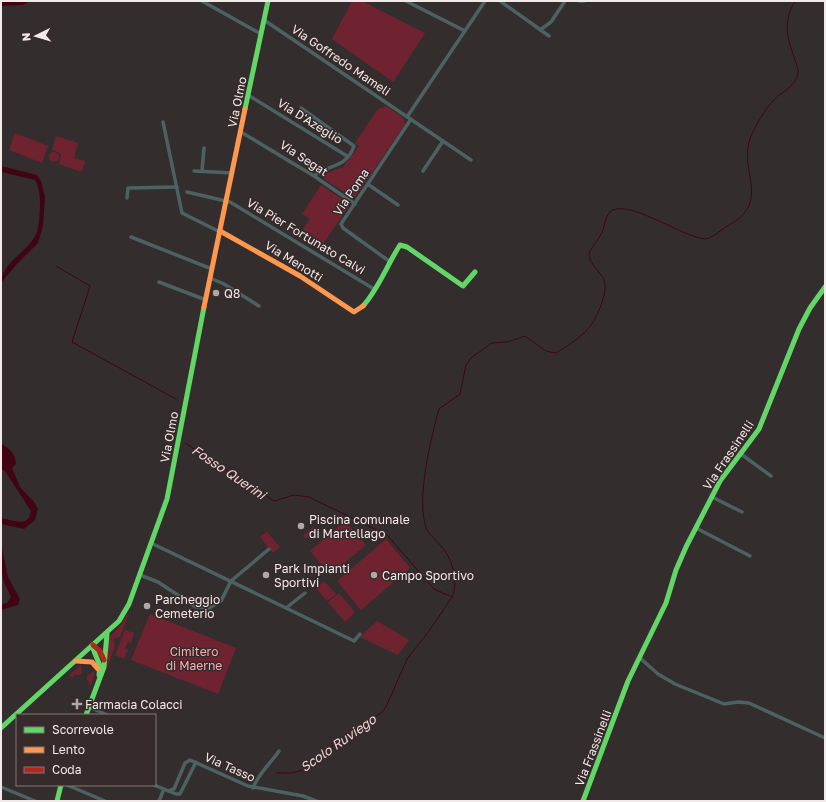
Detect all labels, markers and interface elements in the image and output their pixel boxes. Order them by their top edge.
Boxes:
north arrow [16,16,56,56]
street label: Via Goffredo Mameli [289,21,393,99]
text: N [19,32,32,42]
street label: Via Olmo [224,75,250,129]
street label: Via D'Azeglio [275,95,345,147]
street label: Via Segat [277,137,331,179]
street label: Via Poma [330,166,372,218]
street label: Via Pier Fortunato Calvi [244,195,368,277]
street label: Via Menotti [262,237,326,285]
place label: Q8 [224,286,240,301]
marker: Q8 [211,288,221,298]
street label: Via Olmo [157,410,181,464]
street label: Via Frassinelli [699,417,757,493]
water label: Fosso Querini [189,442,270,503]
place label: Piscina comunale di Martellago [309,512,410,541]
marker: Piscina comunale di Martellago [296,521,306,531]
place label: Park Impianti Sportivi [274,561,350,590]
place label: Campo Sportivo [382,568,474,583]
marker: Park Impianti Sportivi [261,570,271,580]
marker: Campo Sportivo [369,570,379,580]
place label: Parcheggio Cemeterio [155,592,220,621]
marker: Parcheggio Cemeterio [142,601,152,611]
park label: Cimitero di Maerne [166,644,222,673]
place label: Farmacia Colacci [85,697,183,712]
marker: Farmacia Colacci [72,699,82,709]
street label: Via Frassinelli [572,708,614,788]
water label: Scolo Ruviego [297,710,380,775]
legend [16,714,156,786]
text: Scorrevole [52,722,114,737]
text: Lento [52,742,85,757]
street label: Via Tasso [202,749,258,785]
text: Coda [52,762,82,777]

